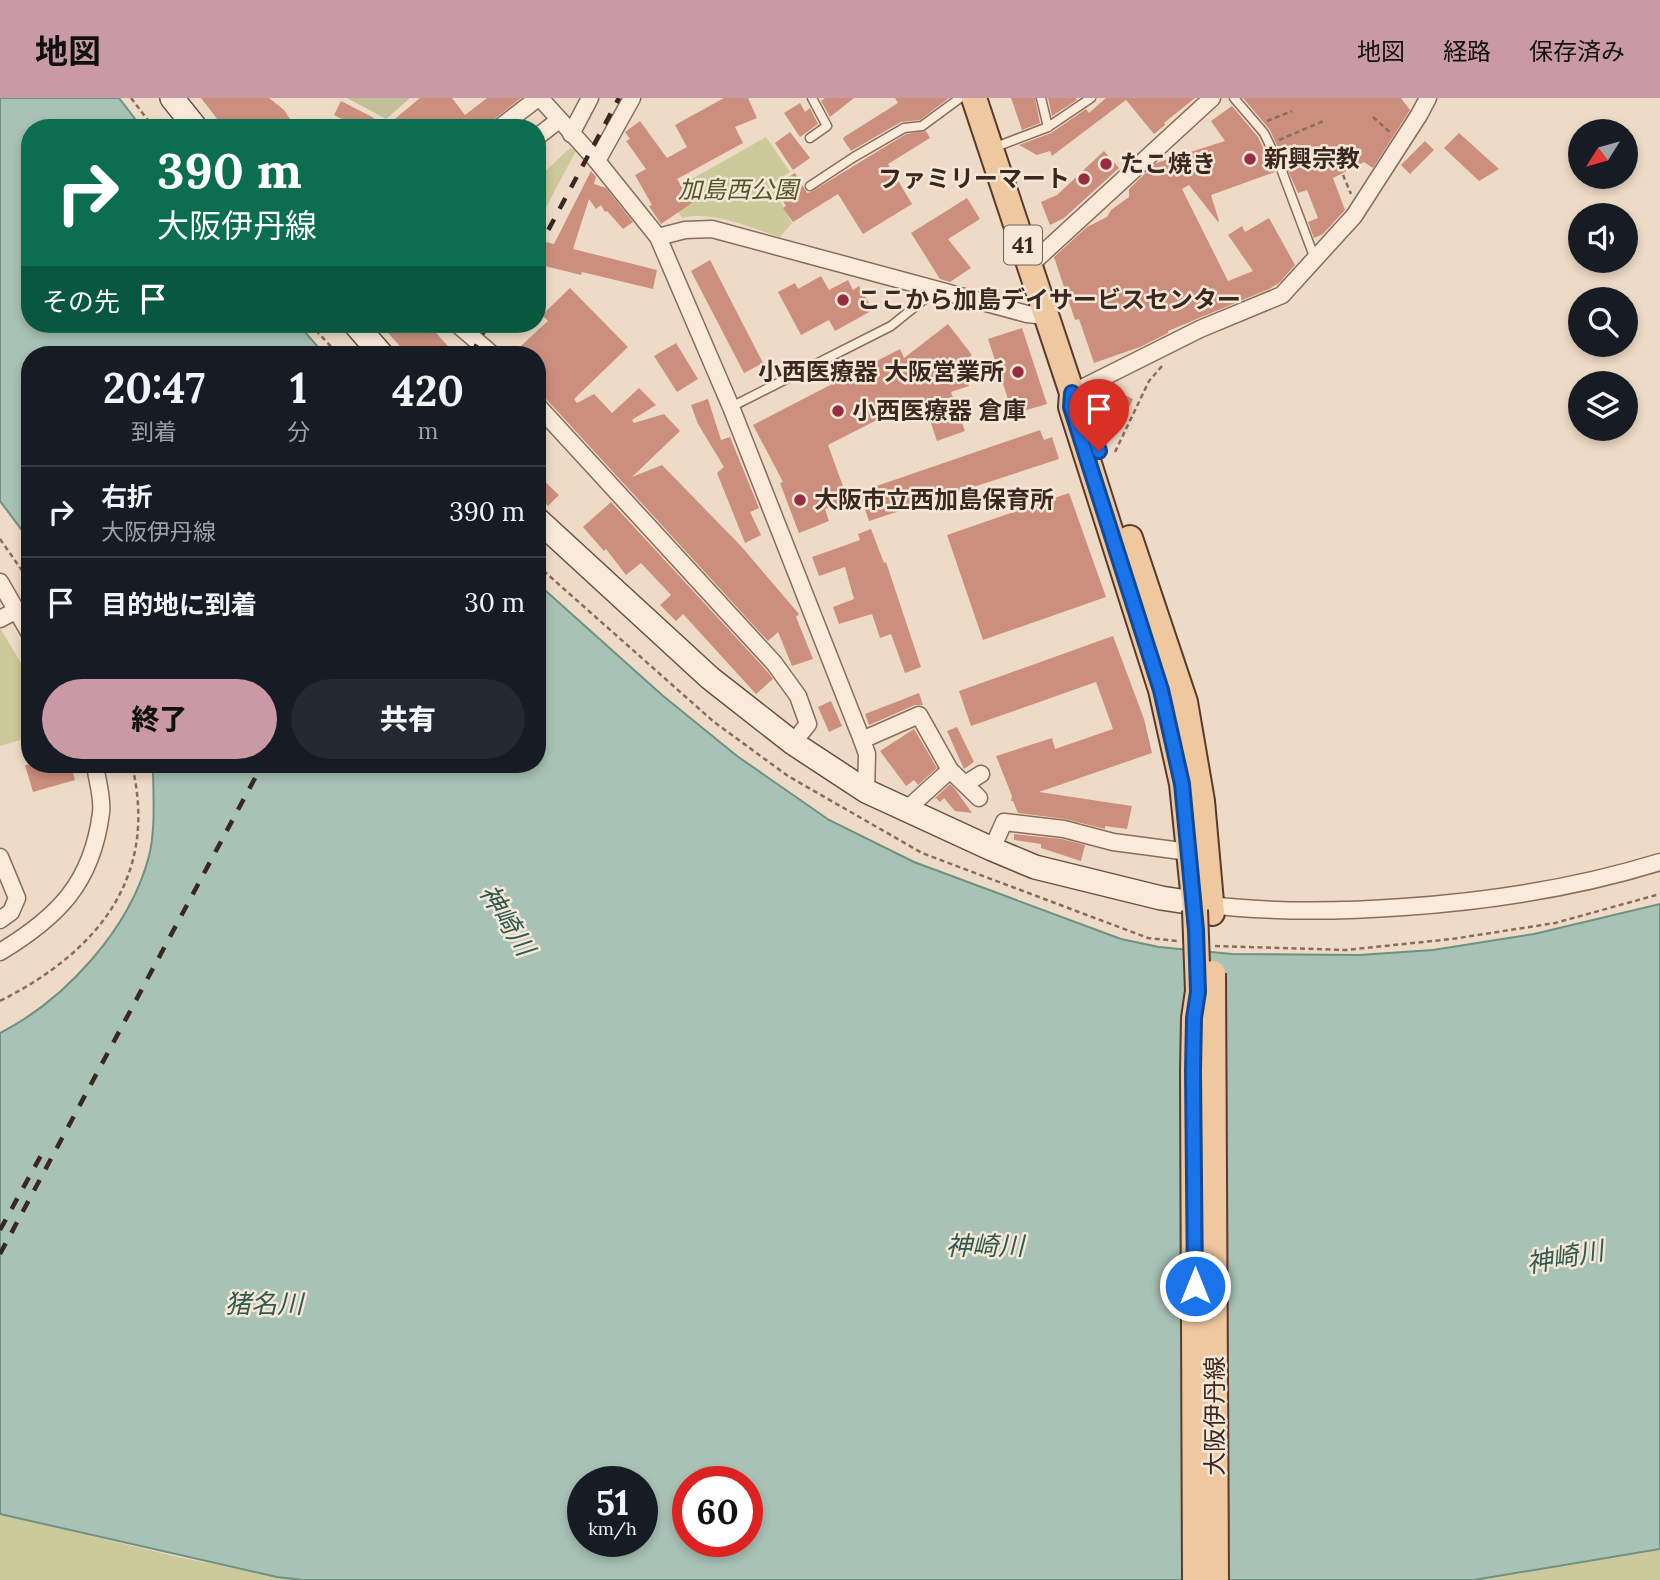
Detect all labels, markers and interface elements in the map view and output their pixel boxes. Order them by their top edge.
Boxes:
text: 地図 [35,30,101,72]
text: 地図 [1357,36,1405,67]
text: 経路 [1443,36,1491,67]
text: 保存済み [1529,36,1625,67]
north arrow [1568,119,1638,189]
map controls [1568,119,1638,441]
text: 390 m [157,139,302,201]
place label: 新興宗教 [1264,143,1360,174]
icon: right [42,147,133,238]
place label: たこ焼き [1120,148,1216,179]
marker: 新興宗教 [1242,151,1258,167]
marker: たこ焼き [1098,156,1114,172]
place label: ファミリーマート [878,163,1070,194]
marker: ファミリーマート [1076,171,1092,187]
park label: 加島西公園 [678,174,801,205]
button: sound [1568,203,1638,273]
text: 大阪伊丹線 [157,205,317,246]
road number: 41 [1004,226,1042,264]
icon: arrive [134,280,172,318]
place label: ここから加島デイサービスセンター [857,284,1241,315]
text: その先 [42,285,120,318]
button: search [1568,287,1638,357]
marker: ここから加島デイサービスセンター [835,292,851,308]
place label: 小西医療器 大阪営業所 [758,356,1004,387]
text: 20:47 [103,361,205,415]
text: 1 [290,361,307,415]
text: 420 [392,364,464,418]
marker: 小西医療器 大阪営業所 [1010,364,1026,380]
button: layers [1568,371,1638,441]
pin [1069,379,1129,451]
icon: arrive [1080,390,1118,428]
place label: 小西医療器 倉庫 [852,395,1026,426]
marker: 小西医療器 倉庫 [830,403,846,419]
text: m [418,416,438,445]
text: 到着 [131,417,177,446]
text: 分 [287,417,310,446]
text: 右折 [101,480,153,513]
place label: 大阪市立西加島保育所 [814,484,1054,515]
marker: 大阪市立西加島保育所 [792,492,808,508]
icon: right [42,493,80,531]
text: 390 m [449,495,525,528]
text: 大阪伊丹線 [101,517,216,546]
icon: arrive [42,584,80,622]
text: 30 m [464,586,525,619]
text: 目的地に到着 [101,588,257,621]
button: 終了 [42,679,277,759]
button: 共有 [291,679,525,759]
water label: 神崎川 [473,878,544,964]
water label: 神崎川 [946,1229,1027,1262]
water label: 神崎川 [1524,1233,1609,1280]
position arrow [1158,1249,1232,1323]
water label: 猪名川 [225,1287,306,1320]
street label: 大阪伊丹線 [1199,1356,1230,1476]
speed limit sign: 60 [672,1466,763,1557]
text: 51 [596,1480,629,1525]
text: km/h [588,1517,637,1540]

